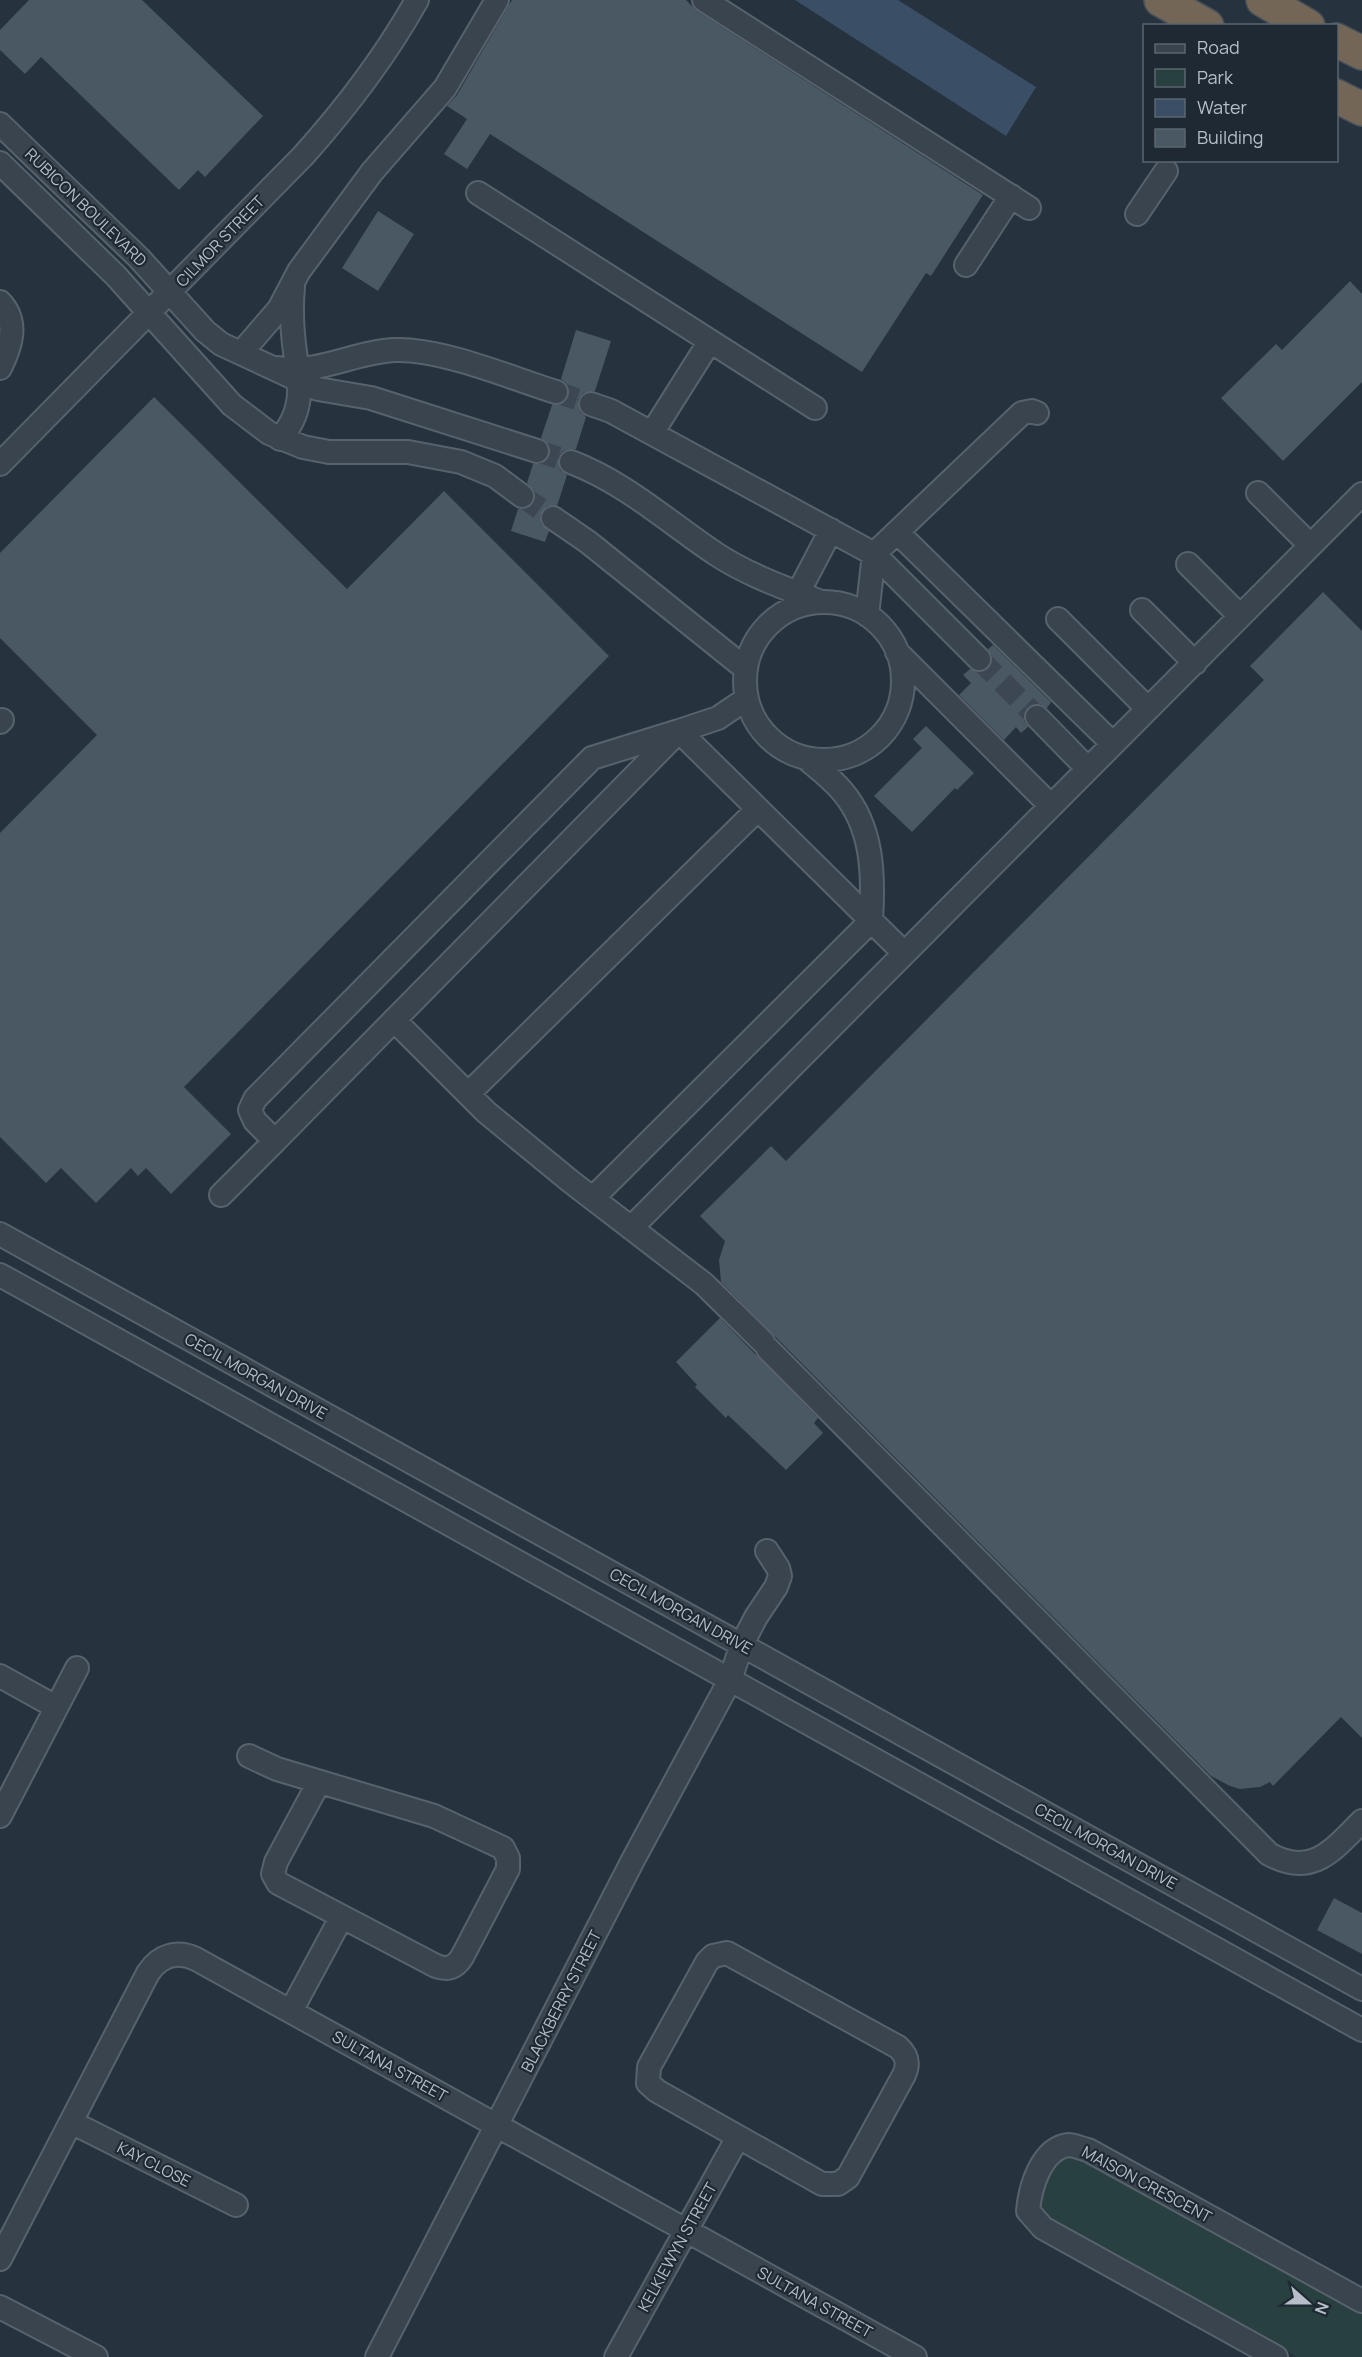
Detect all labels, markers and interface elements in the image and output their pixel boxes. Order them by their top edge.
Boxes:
legend [1143,24,1338,162]
text: Road [1197,35,1240,59]
text: Park [1197,65,1234,89]
text: Water [1197,95,1247,119]
text: Building [1197,125,1263,149]
street label: RUBICON BOULEVARD [20,143,152,271]
street label: CILMOR STREET [171,190,270,291]
street label: CECIL MORGAN DRIVE [181,1328,331,1424]
street label: CECIL MORGAN DRIVE [606,1563,756,1659]
street label: CECIL MORGAN DRIVE [1031,1798,1181,1894]
street label: BLACKBERRY STREET [516,1926,607,2076]
street label: SULTANA STREET [328,2025,452,2107]
street label: KAY CLOSE [113,2136,195,2192]
street label: MAISON CRESCENT [1078,2140,1216,2228]
street label: KELKIEWYN STREET [632,2178,722,2315]
street label: SULTANA STREET [753,2261,877,2343]
north arrow [1278,2273,1338,2333]
text: N [1310,2299,1334,2318]

